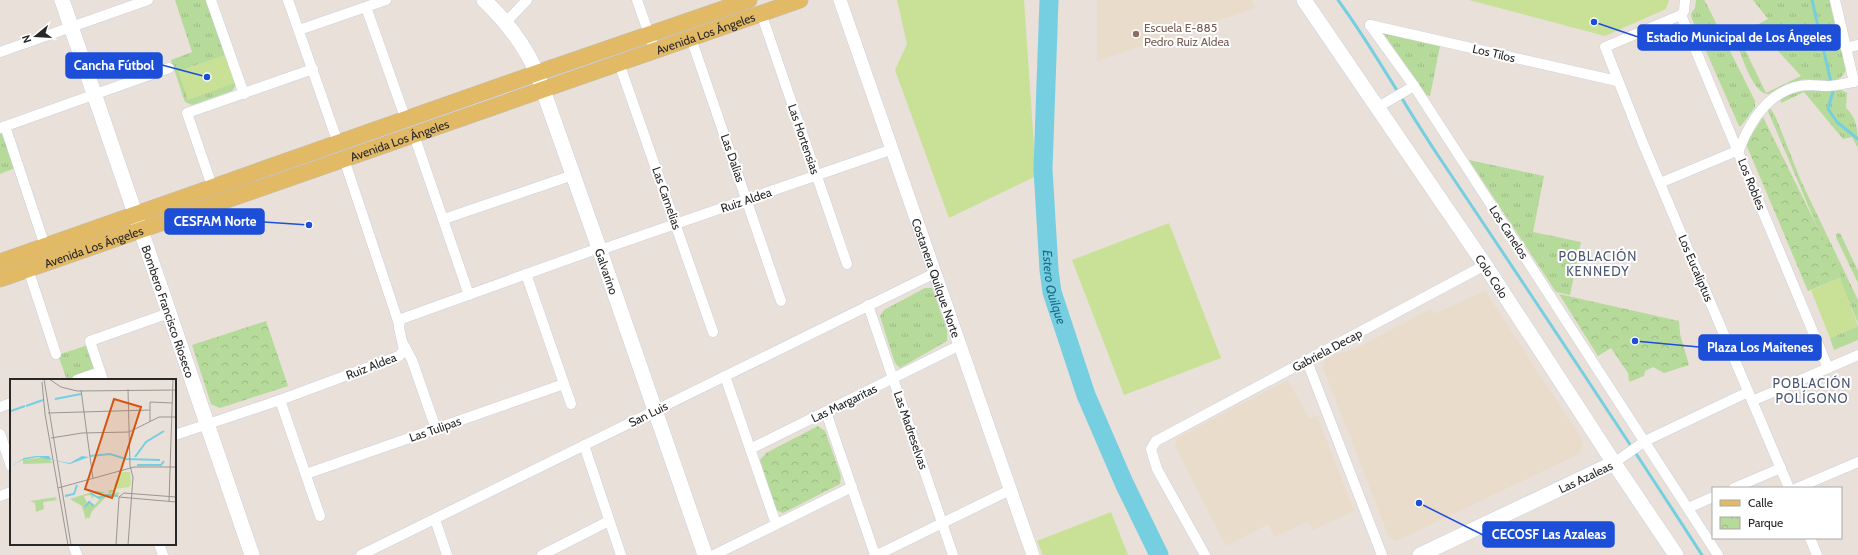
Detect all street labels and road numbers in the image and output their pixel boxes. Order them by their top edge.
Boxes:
street label: Avenida Los Ángeles [654,9,757,57]
street label: Los Tilos [1471,41,1517,65]
street label: Las Hortensias [785,102,823,176]
street label: Avenida Los Ángeles [348,116,451,164]
street label: Las Dalias [718,132,748,184]
street label: Los Robles [1735,156,1769,212]
street label: Las Camelias [649,165,685,231]
street label: Ruiz Aldea [719,184,774,216]
street label: Los Canelos [1486,203,1532,261]
street label: Costanera Quilque Norte [909,216,964,339]
street label: Avenida Los Ángeles [42,222,145,271]
street label: Los Eucaliptus [1675,232,1717,304]
street label: Bombero Francisco Rioseco [139,243,198,380]
street label: Galvarino [592,246,622,297]
street label: Colo Colo [1472,251,1512,301]
street label: Gabriela Decap [1290,325,1365,375]
street label: Ruiz Aldea [344,349,399,382]
street label: Las Margaritas [809,381,879,425]
street label: Las Madreselvas [891,389,931,471]
street label: San Luis [626,398,670,430]
street label: Las Tulipas [407,413,463,445]
street label: Las Azaleas [1556,457,1615,496]

